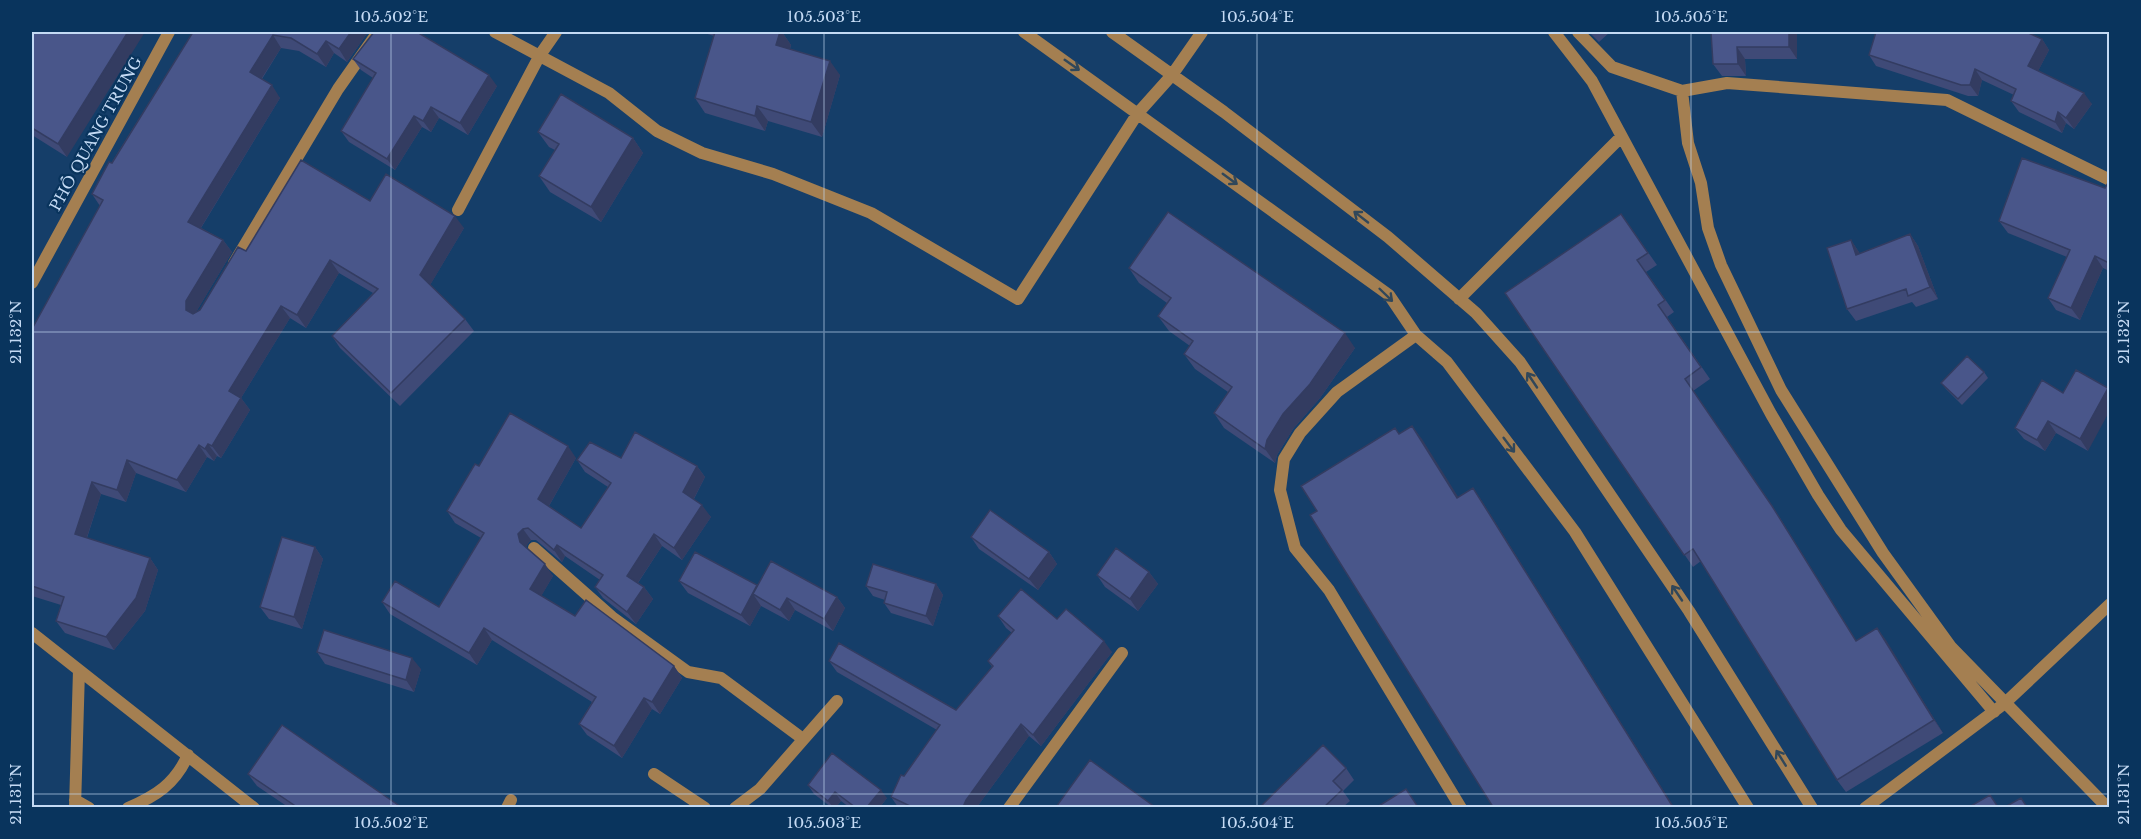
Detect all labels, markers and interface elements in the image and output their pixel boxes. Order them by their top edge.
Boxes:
text: 105.502°E [354,7,428,26]
text: 105.503°E [787,7,861,26]
text: 105.504°E [1220,7,1294,26]
text: 105.505°E [1654,7,1728,26]
street label: PHỐ QUANG TRUNG [45,53,146,214]
one-way arrow [1063,59,1080,71]
one-way arrow [1221,173,1237,186]
one-way arrow [1354,210,1370,223]
one-way arrow [1379,288,1394,302]
text: 21.132°N [6,300,25,364]
text: 21.132°N [2114,300,2133,364]
one-way arrow [1526,372,1538,388]
one-way arrow [1503,437,1516,453]
one-way arrow [1671,586,1683,602]
one-way arrow [1775,750,1787,767]
text: 21.131°N [6,763,25,825]
text: 21.131°N [2114,763,2133,825]
text: 105.502°E [354,813,428,832]
text: 105.503°E [787,813,861,832]
text: 105.504°E [1220,813,1294,832]
text: 105.505°E [1654,813,1728,832]

